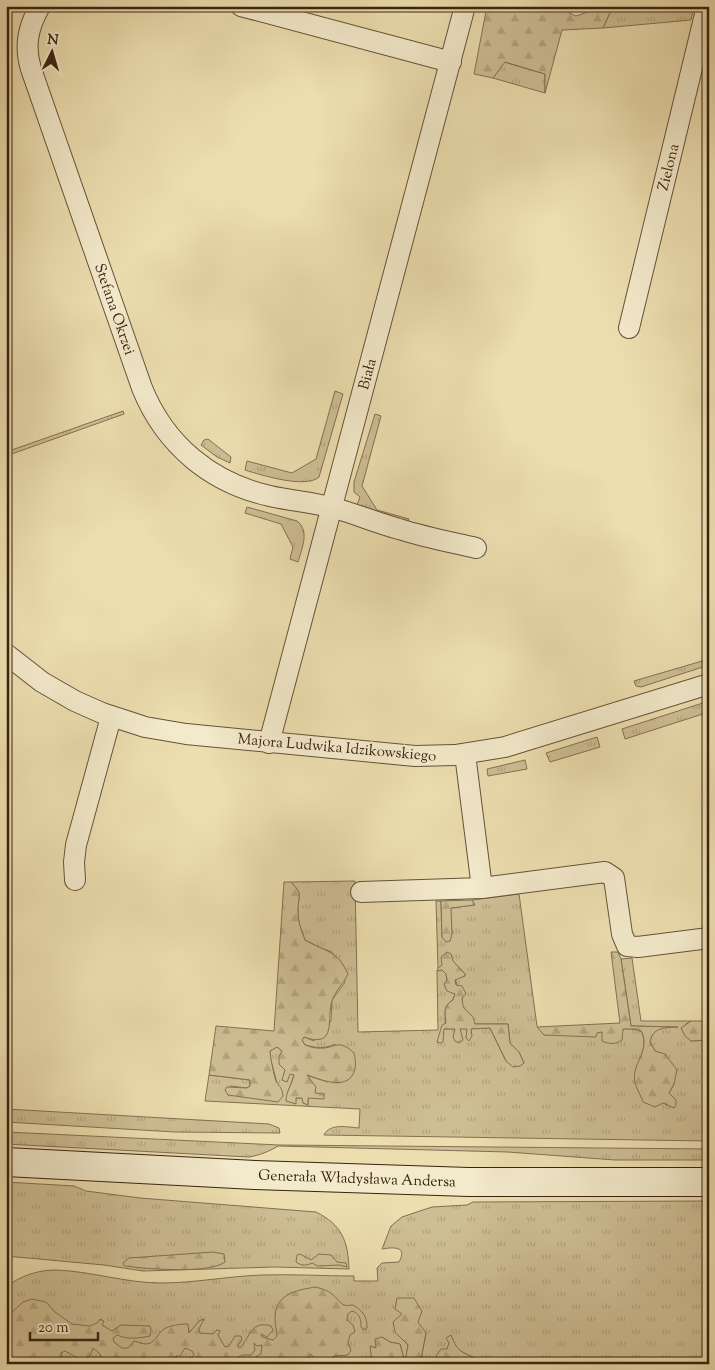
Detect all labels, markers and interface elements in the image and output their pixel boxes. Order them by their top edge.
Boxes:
north arrow [28,28,78,78]
text: N [47,31,59,51]
street label: Zielona [654,142,685,193]
street label: Stefana Okrzei [88,261,139,358]
street label: Biała [354,356,383,392]
street label: Majora Ludwika Idzikowskiego [237,729,437,768]
street label: Generała Władysława Andersa [258,1166,456,1193]
scale bar [30,1310,98,1342]
text: 20 m [38,1318,69,1339]

